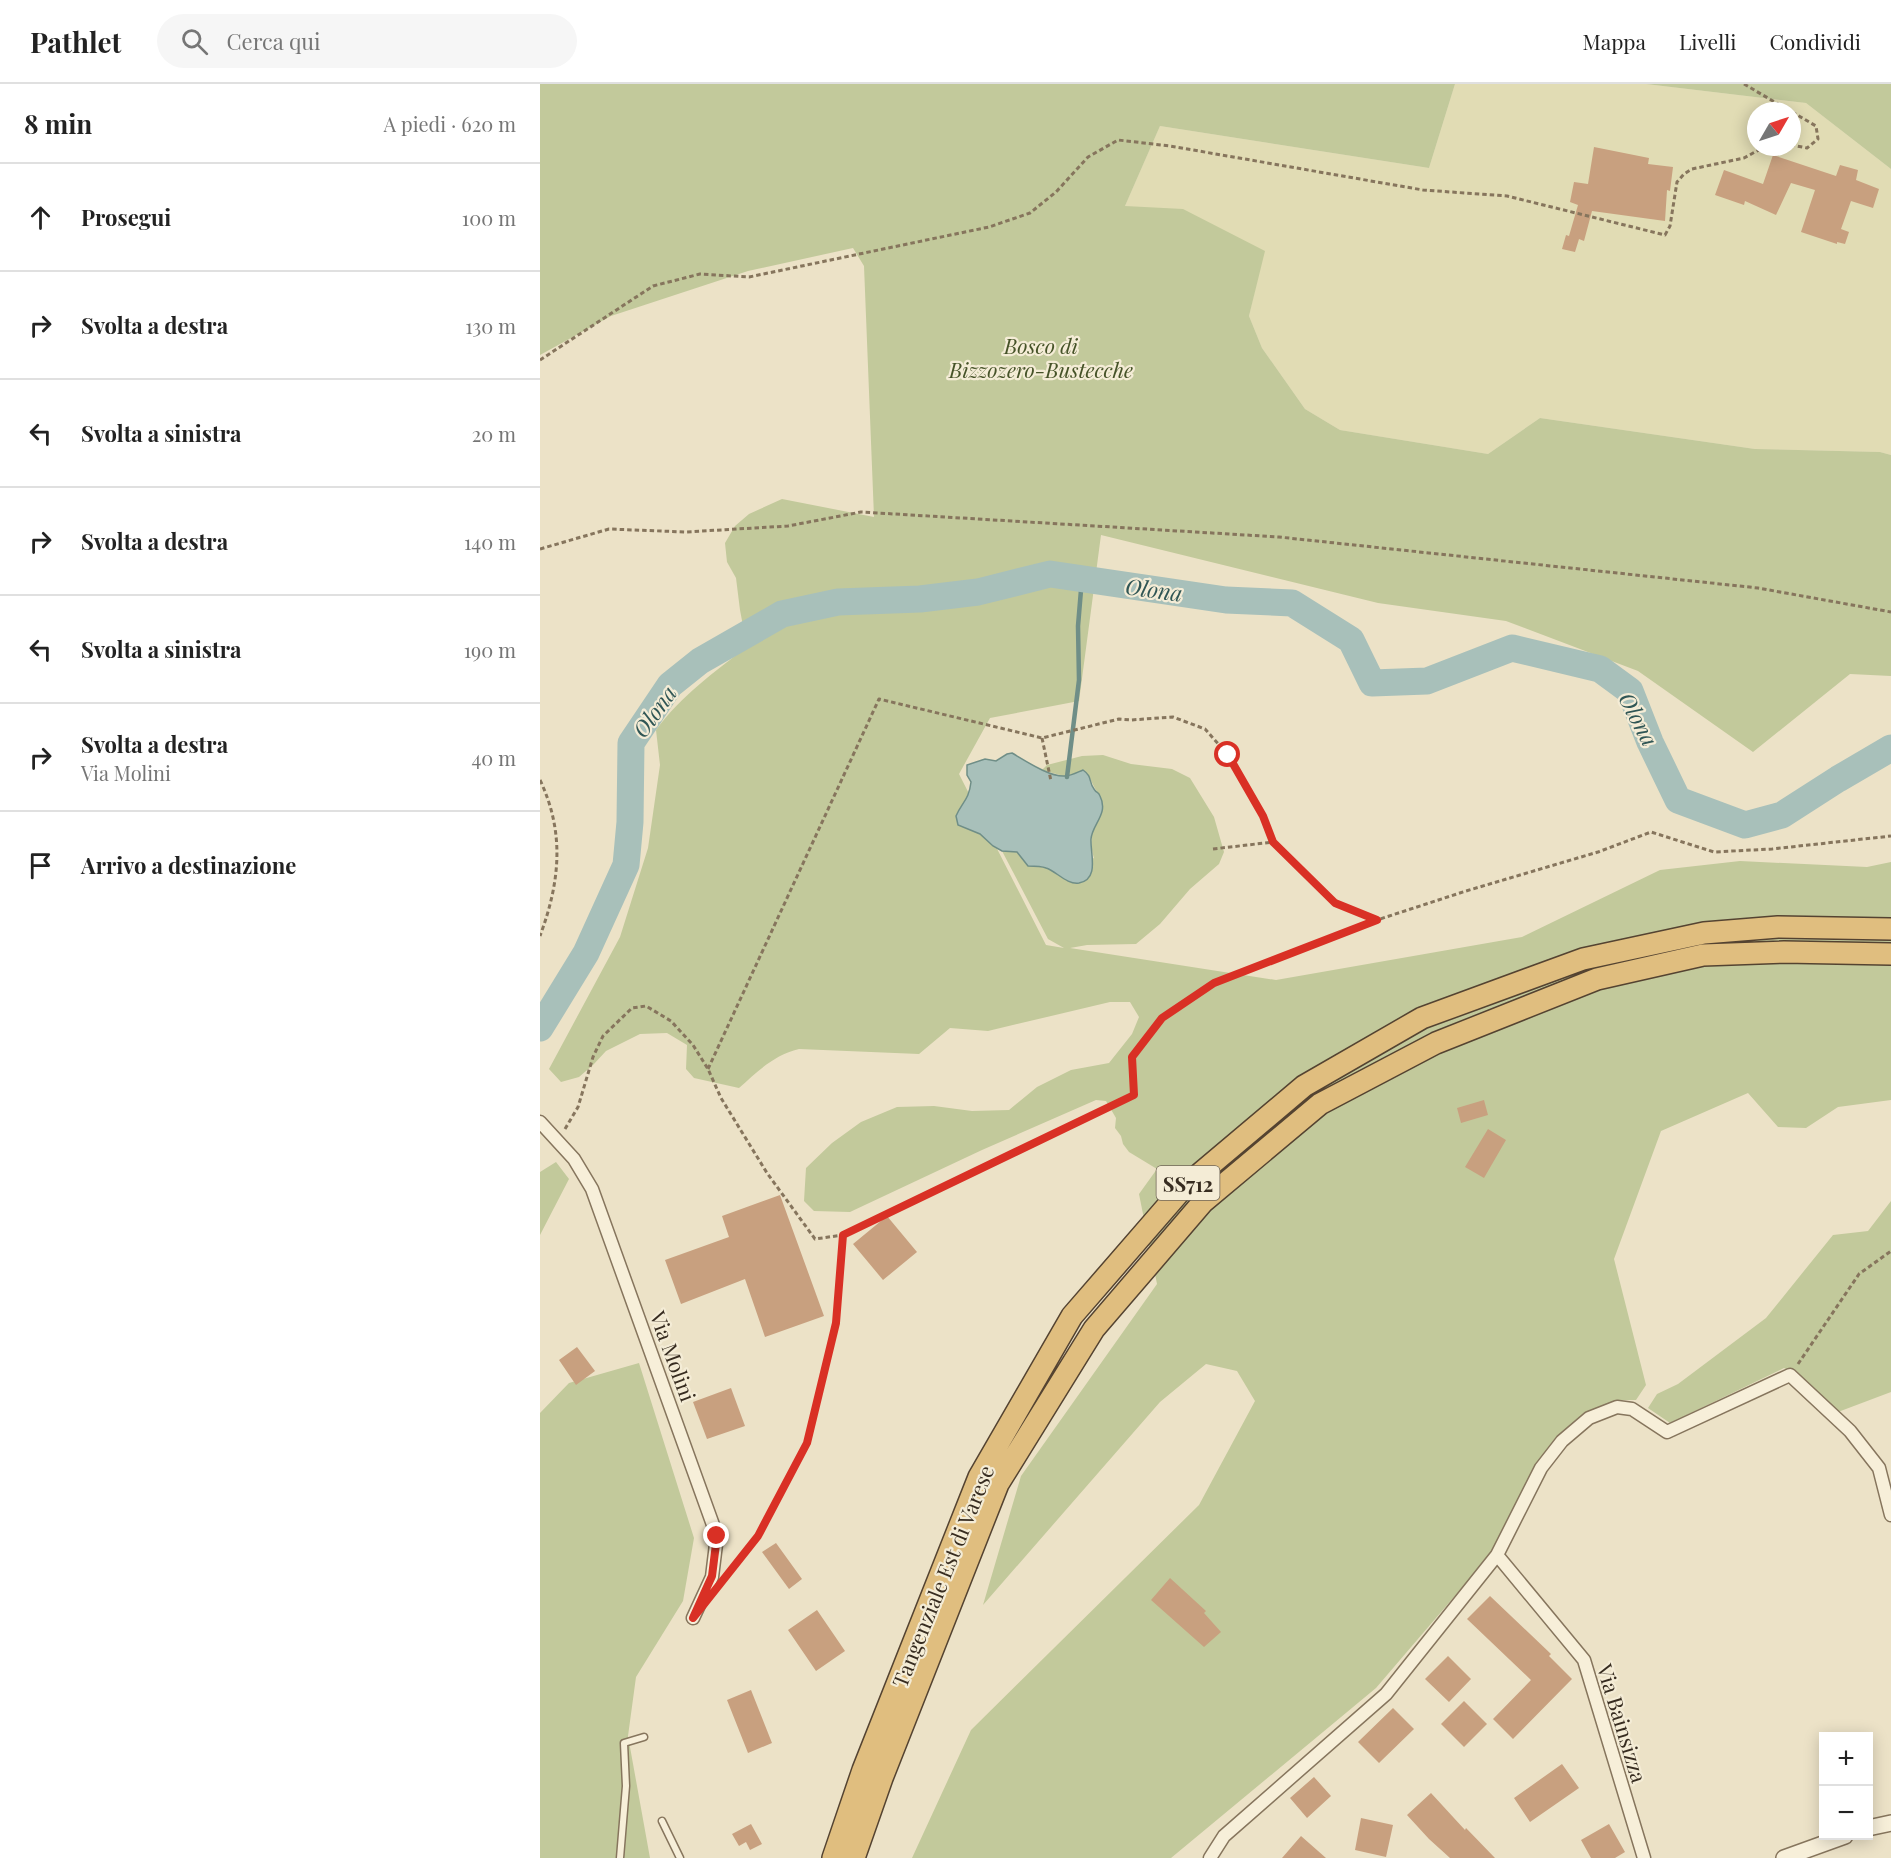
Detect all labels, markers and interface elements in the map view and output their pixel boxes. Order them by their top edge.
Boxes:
search box [157,14,577,68]
text: Pathlet [30,23,121,60]
icon: search [178,25,211,58]
text: Cerca qui [226,26,321,56]
text: Mappa [1582,27,1646,55]
text: Livelli [1679,27,1736,55]
text: Condividi [1769,27,1861,55]
north arrow [1747,102,1801,156]
text: 8 min [24,106,92,141]
text: A piedi · 620 m [383,110,516,137]
icon: ahead [24,201,57,234]
text: Prosegui [81,202,171,232]
text: 100 m [462,204,516,231]
icon: right [24,309,57,342]
text: Svolta a destra [81,310,228,340]
text: 130 m [465,312,516,339]
park label: Bosco di Bizzozero-Bustecche [948,331,1133,383]
icon: left [24,417,57,450]
text: Svolta a sinistra [81,418,241,448]
text: 20 m [472,420,516,447]
icon: right [24,525,57,558]
text: Svolta a destra [81,526,228,556]
text: 140 m [464,528,516,555]
water label: Olona [1124,570,1184,608]
icon: left [24,633,57,666]
text: Svolta a sinistra [81,634,241,664]
text: 190 m [464,636,516,663]
water label: Olona [625,679,683,743]
water label: Olona [1612,687,1666,751]
text: Svolta a destra [81,729,228,759]
icon: right [24,741,57,774]
route start [1214,741,1240,767]
text: 40 m [471,744,516,771]
text: Via Molini [81,759,171,786]
icon: arrive [24,849,57,882]
text: Arrivo a destinazione [81,850,296,880]
road number: SS712 [1156,1166,1220,1200]
street label: Via Molini [644,1306,703,1405]
street label: Tangenziale Est di Varese [885,1461,999,1691]
route end [703,1522,729,1548]
street label: Via Bainsizza [1591,1659,1654,1786]
map controls [1819,1732,1873,1840]
button: + [1819,1732,1873,1786]
button: − [1819,1786,1873,1840]

